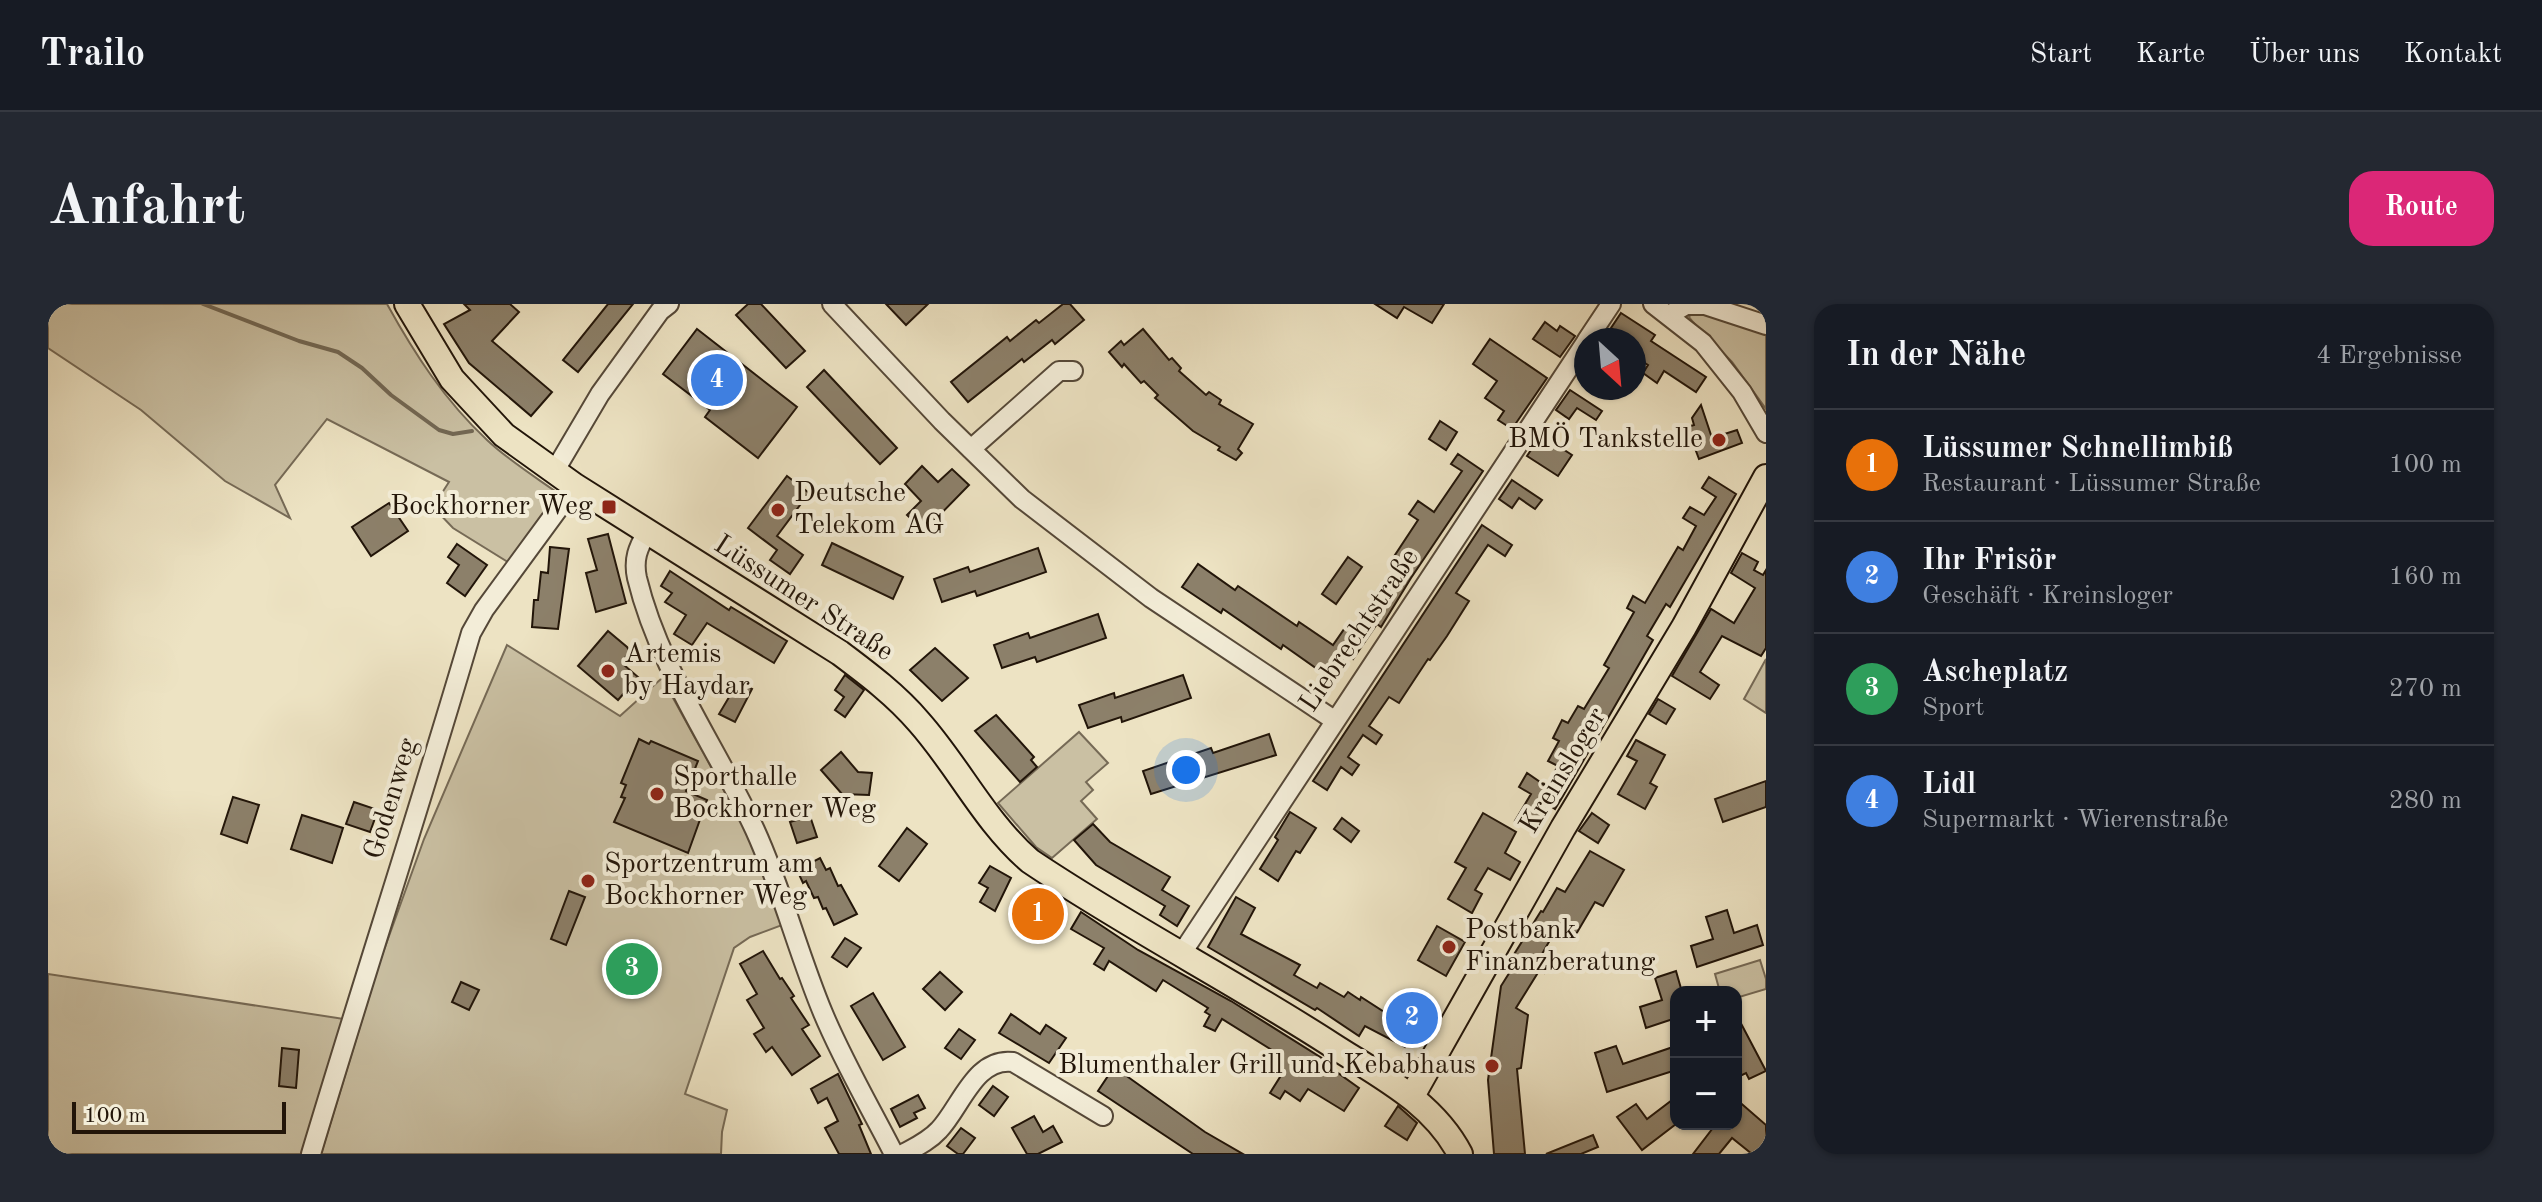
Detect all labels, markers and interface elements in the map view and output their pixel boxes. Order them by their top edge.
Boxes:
text: Trailo [40,36,145,74]
text: Start [2030,41,2092,69]
text: Karte [2136,41,2205,69]
text: Über uns [2249,41,2360,69]
text: Kontakt [2404,41,2502,69]
button: Route [2349,171,2494,246]
text: Anfahrt [48,180,245,236]
north arrow [1574,328,1646,400]
text: In der Nähe [1846,339,2026,373]
text: 4 Ergebnisse [2316,343,2462,369]
pin: 4 [691,350,743,410]
place label: BMÖ Tankstelle [1508,422,1703,454]
marker: BMÖ Tankstelle [1710,431,1728,449]
text: Lüssumer Schnellimbiß [1922,434,2234,464]
text: 1 [1864,452,1880,478]
text: 100 m [2389,452,2462,478]
text: Restaurant · Lüssumer Straße [1922,471,2261,497]
place label: Deutsche Telekom AG [794,480,944,540]
place label: Bockhorner Weg [390,493,593,521]
marker: Bockhorner Weg [600,498,618,516]
marker: Deutsche Telekom AG [769,501,787,519]
street label: Lüssumer Straße [708,531,898,667]
street label: Liebrechtstraße [1295,544,1425,718]
text: Ihr Frisör [1922,546,2056,576]
text: 2 [1864,564,1880,590]
text: 160 m [2389,564,2462,590]
text: Geschäft · Kreinsloger [1922,583,2173,609]
place label: Artemis by Haydar [624,641,750,701]
text: Ascheplatz [1922,658,2068,688]
marker: Artemis by Haydar [599,662,617,680]
text: 3 [1864,676,1880,702]
text: 270 m [2389,676,2462,702]
text: Sport [1922,695,1984,721]
street label: Kreinsloger [1516,703,1612,839]
street label: Godenweg [360,735,424,863]
your location [1166,750,1206,790]
place label: Sporthalle Bockhorner Weg [673,764,876,824]
text: Lidl [1922,770,1976,800]
marker: Sporthalle Bockhorner Weg [648,785,666,803]
text: 4 [1864,788,1880,814]
text: 280 m [2389,788,2462,814]
text: Supermarkt · Wierenstraße [1922,807,2229,833]
place label: Sportzentrum am Bockhorner Weg [604,851,814,911]
marker: Sportzentrum am Bockhorner Weg [579,872,597,890]
pin: 1 [1012,884,1064,944]
place label: Postbank Finanzberatung [1465,917,1655,977]
marker: Postbank Finanzberatung [1440,938,1458,956]
pin: 3 [606,939,658,999]
map controls [1670,986,1742,1130]
button: + [1670,986,1742,1058]
pin: 2 [1386,988,1438,1048]
place label: Blumenthaler Grill und Kebabhaus [1058,1052,1476,1080]
marker: Blumenthaler Grill und Kebabhaus [1483,1057,1501,1075]
button: − [1670,1058,1742,1130]
scale bar [72,1098,286,1134]
text: 100 m [84,1105,146,1127]

